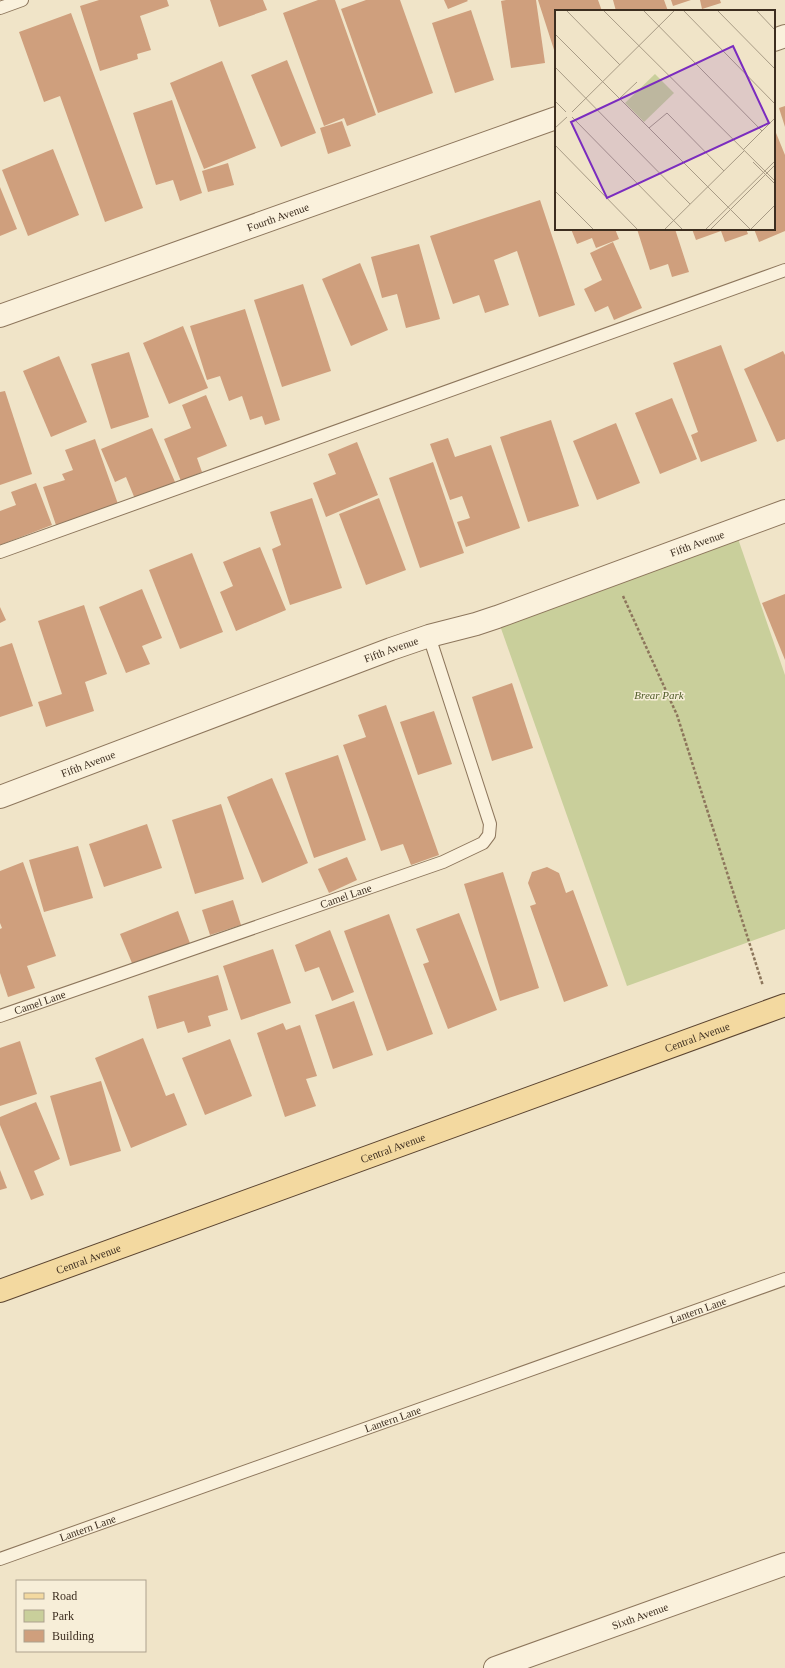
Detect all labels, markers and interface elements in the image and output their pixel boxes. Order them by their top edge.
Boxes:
inset map [555,10,775,230]
street label: Fourth Avenue [245,200,311,234]
street label: Fifth Avenue [668,528,726,559]
street label: Fifth Avenue [362,634,420,665]
park label: Brear Park [634,689,685,701]
street label: Fifth Avenue [59,748,117,779]
street label: Camel Lane [318,881,373,910]
street label: Camel Lane [12,988,67,1017]
street label: Central Avenue [663,1020,731,1054]
street label: Central Avenue [359,1131,427,1165]
street label: Central Avenue [54,1242,122,1276]
street label: Lantern Lane [668,1294,728,1326]
street label: Lantern Lane [363,1403,423,1434]
street label: Lantern Lane [58,1512,118,1543]
legend [16,1580,146,1652]
text: Road [52,1589,77,1603]
street label: Sixth Avenue [610,1600,670,1632]
text: Park [52,1609,74,1623]
text: Building [52,1629,94,1643]

